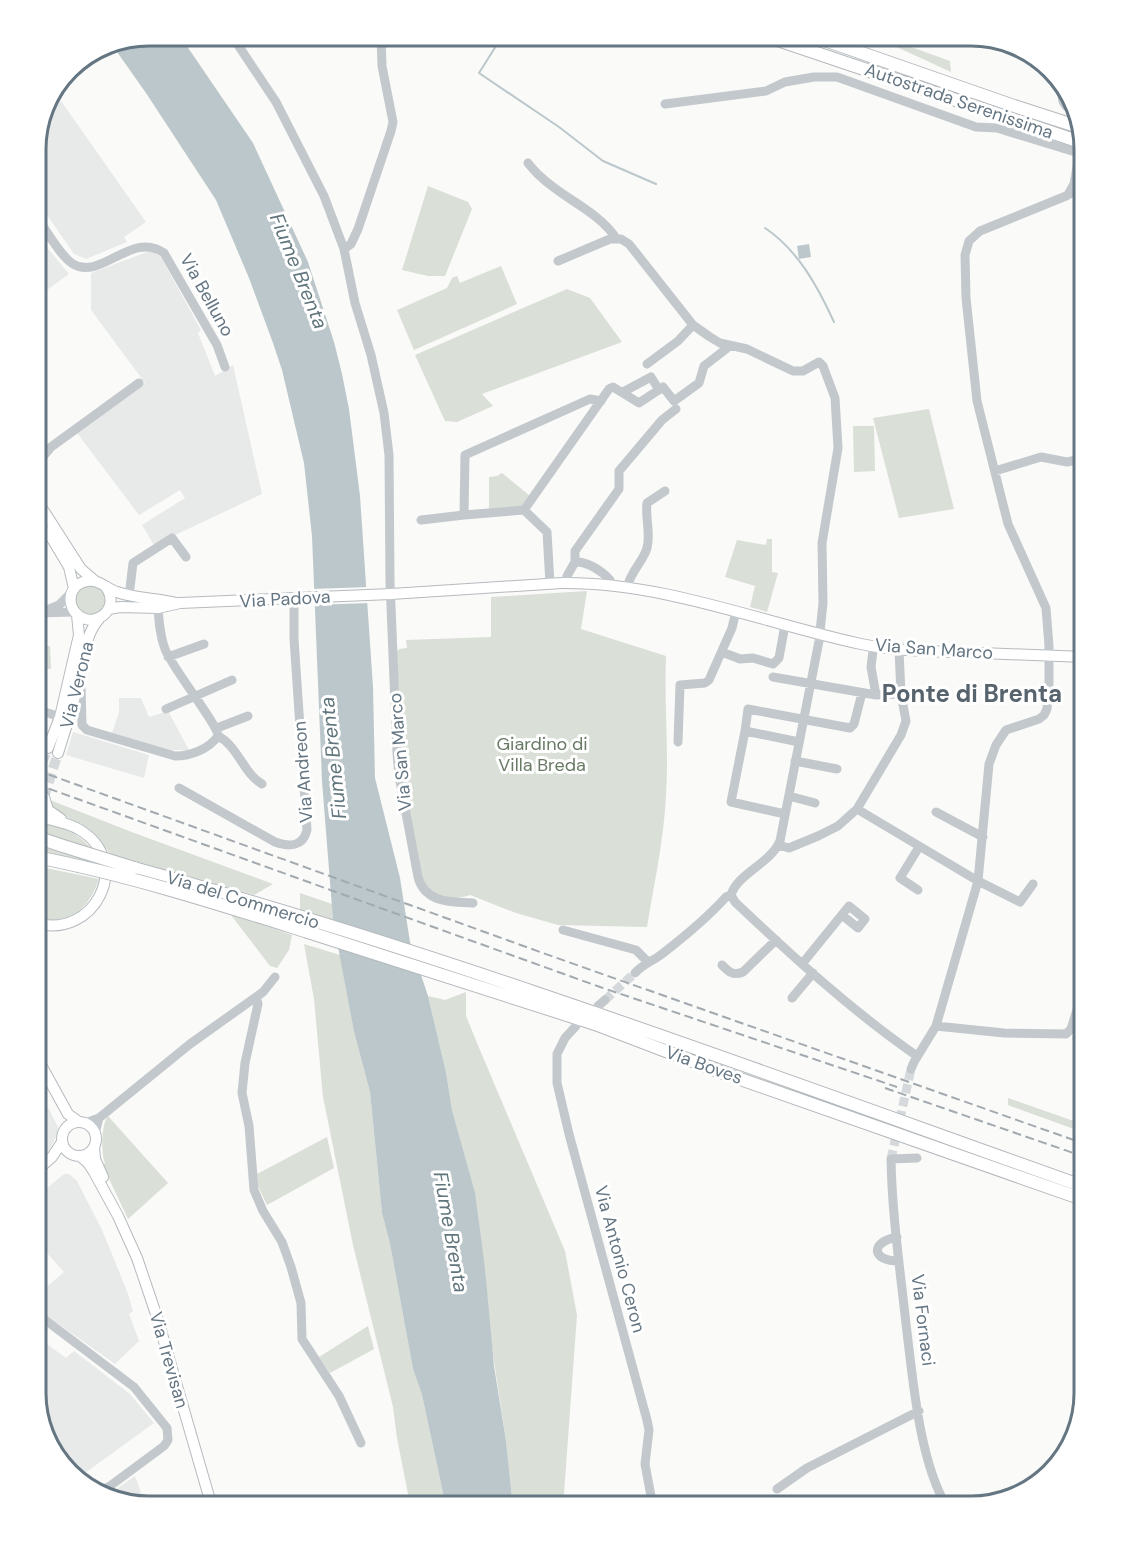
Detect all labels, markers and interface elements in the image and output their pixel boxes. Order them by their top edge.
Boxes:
street label: Autostrada Serenissima [862,57,1056,145]
water label: Fiume Brenta [264,209,334,333]
street label: Via Belluno [174,249,240,341]
street label: Via Padova [239,585,331,613]
street label: Via San Marco [874,633,994,665]
street label: Via Verona [55,639,99,731]
district label: Ponte di Brenta [882,678,1062,709]
street label: Via San Marco [383,692,417,812]
water label: Fiume Brenta [314,696,352,820]
street label: Via Andreon [287,720,319,824]
park label: Giardino di Villa Breda [496,732,588,777]
street label: Via del Commercio [164,865,322,935]
street label: Via Boves [662,1040,746,1090]
water label: Fiume Brenta [428,1169,474,1295]
street label: Via Antonio Ceron [589,1183,651,1335]
street label: Via Fornaci [905,1273,941,1367]
street label: Via Trevisan [144,1309,194,1411]

